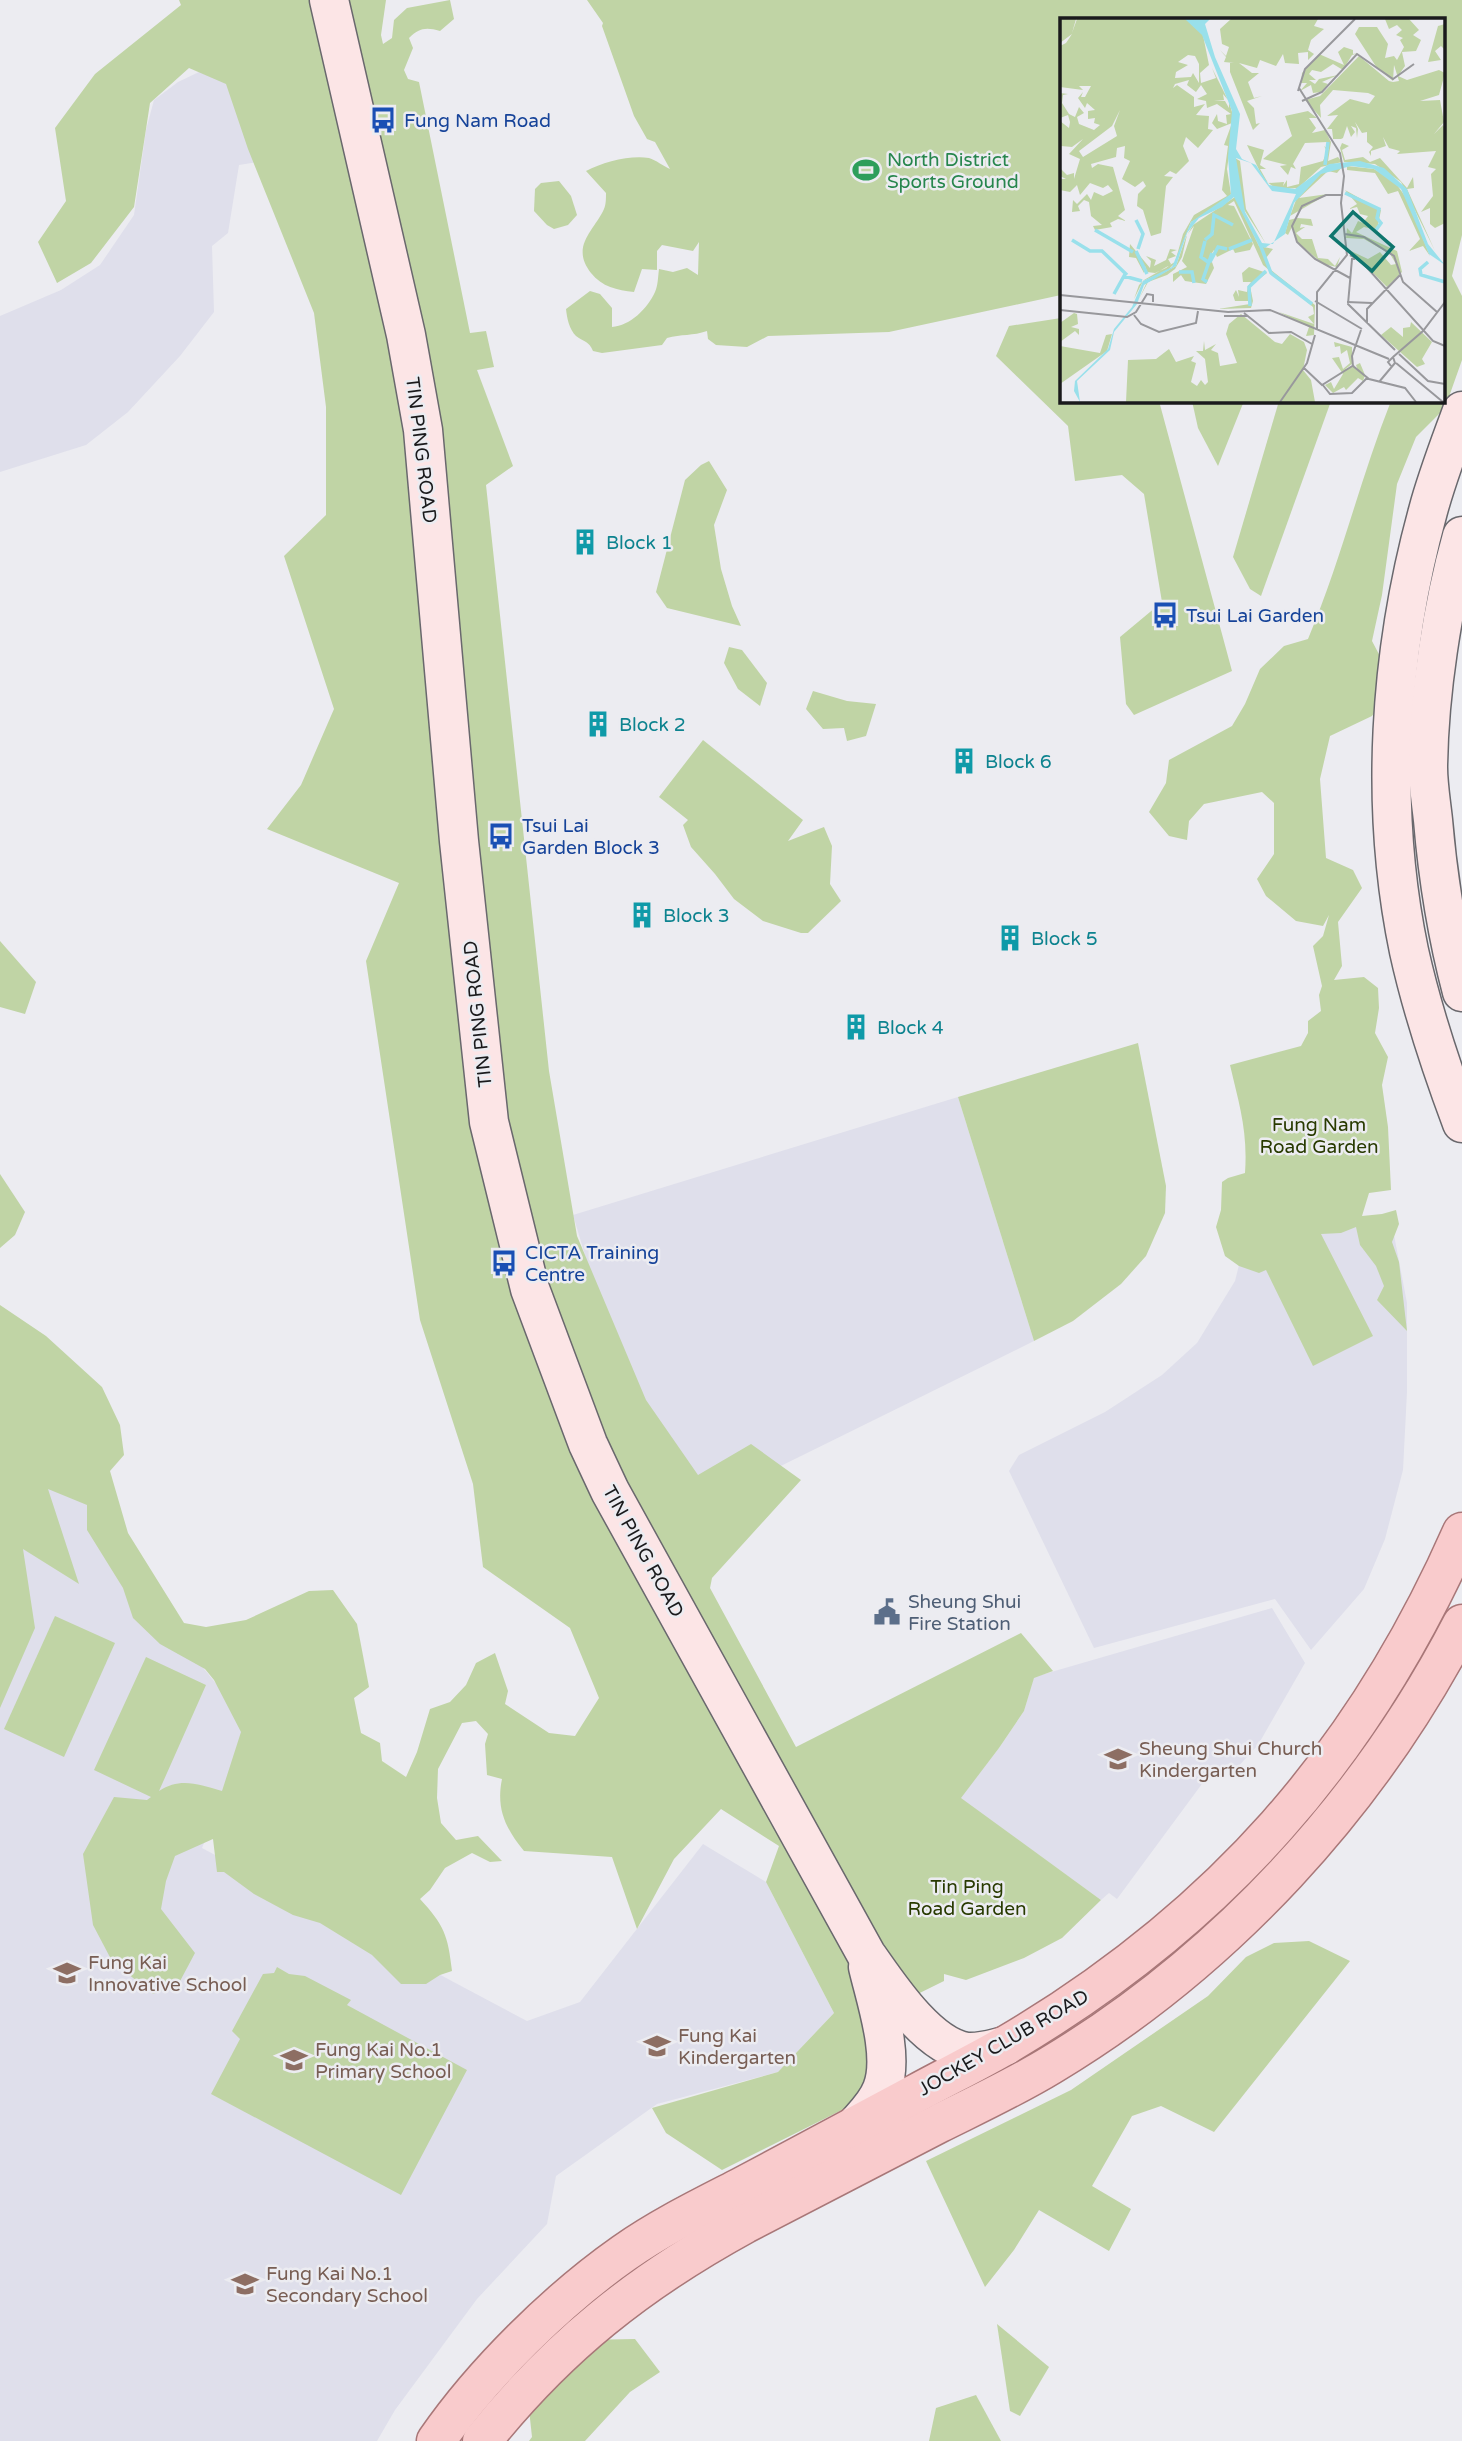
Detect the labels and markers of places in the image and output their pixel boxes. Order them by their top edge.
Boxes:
bus stop icon: Fung Nam Road [368,105,398,135]
place label: Fung Nam Road [404,110,551,132]
place label: North District Sports Ground [887,149,1019,193]
sports icon: North District Sports Ground [851,155,881,185]
building icon: Block 1 [570,527,600,557]
place label: Block 1 [606,532,673,554]
bus stop icon: Tsui Lai Garden [1150,600,1180,630]
place label: Tsui Lai Garden [1186,605,1324,627]
building icon: Block 2 [583,709,613,739]
place label: Block 2 [619,714,686,736]
building icon: Block 6 [949,746,979,776]
place label: Block 6 [985,751,1052,773]
place label: Tsui Lai Garden Block 3 [522,815,660,859]
bus stop icon: Tsui Lai Garden Block 3 [486,821,516,851]
building icon: Block 3 [627,900,657,930]
place label: Block 3 [663,905,730,927]
building icon: Block 5 [995,923,1025,953]
place label: Block 5 [1031,928,1098,950]
building icon: Block 4 [841,1012,871,1042]
place label: Block 4 [877,1017,944,1039]
place label: CICTA Training Centre [525,1242,659,1286]
bus stop icon: CICTA Training Centre [489,1248,519,1278]
place label: Sheung Shui Fire Station [908,1591,1021,1635]
public building icon: Sheung Shui Fire Station [872,1597,902,1627]
place label: Sheung Shui Church Kindergarten [1139,1738,1322,1782]
school or university icon: Sheung Shui Church Kindergarten [1103,1744,1133,1774]
place label: Fung Kai Innovative School [88,1952,247,1996]
school or university icon: Fung Kai Innovative School [52,1958,82,1988]
place label: Fung Kai Kindergarten [678,2025,796,2069]
school or university icon: Fung Kai Kindergarten [642,2031,672,2061]
place label: Fung Kai No.1 Primary School [315,2039,451,2083]
school or university icon: Fung Kai No.1 Primary School [279,2045,309,2075]
place label: Fung Kai No.1 Secondary School [266,2263,428,2307]
school or university icon: Fung Kai No.1 Secondary School [230,2269,260,2299]

